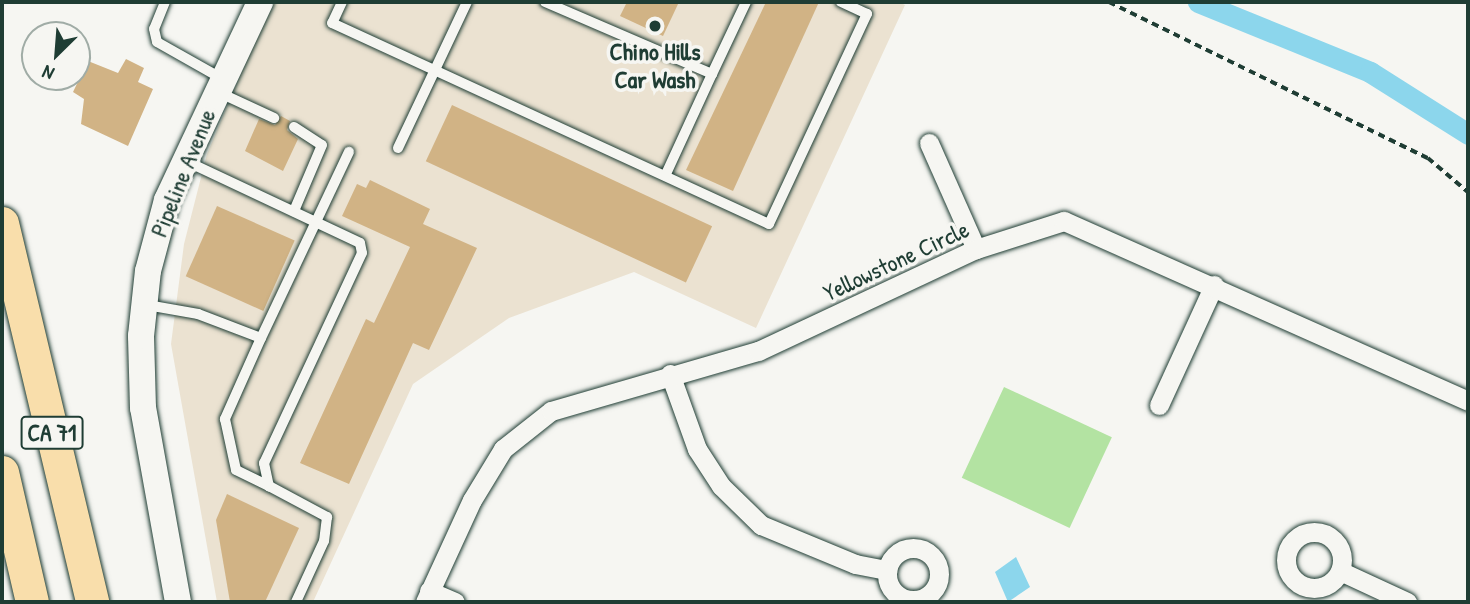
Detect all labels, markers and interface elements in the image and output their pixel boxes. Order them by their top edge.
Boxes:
marker: Chino Hills Car Wash [647,18,663,34]
north arrow [21,21,91,91]
place label: Chino Hills Car Wash [610,38,700,94]
text: N [38,59,58,87]
street label: Pipeline Avenue [144,105,222,241]
street label: Yellowstone Circle [819,215,973,307]
road number: CA 71 [20,414,84,452]

